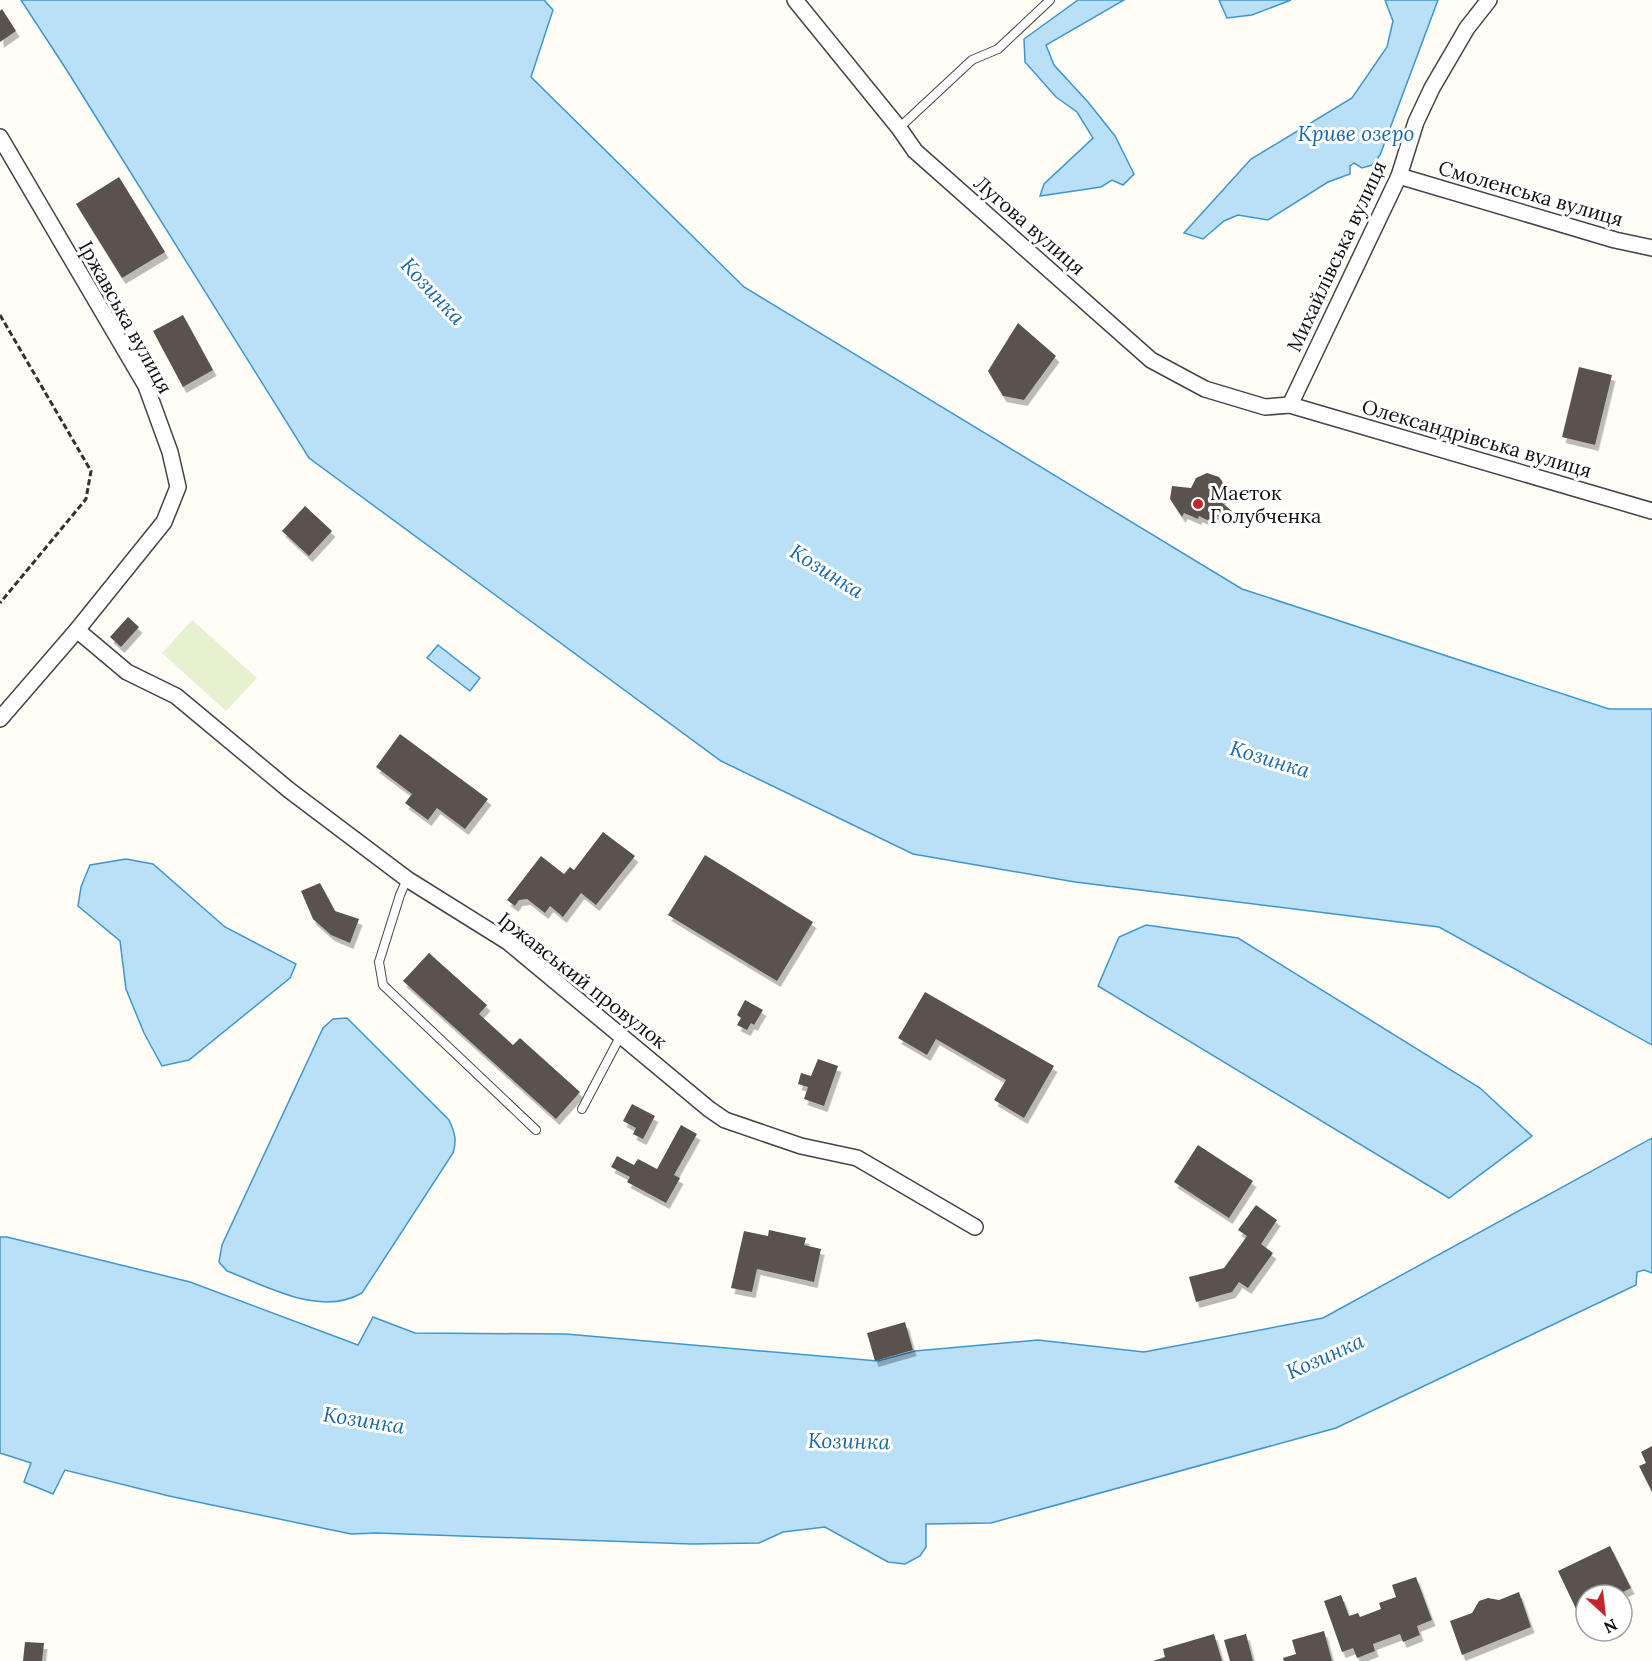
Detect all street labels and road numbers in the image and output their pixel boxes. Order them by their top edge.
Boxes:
street label: Смоленська вулиця [1436,155,1626,231]
street label: Михайлівська вулиця [1281,157,1391,355]
street label: Лугова вулиця [969,170,1091,280]
street label: Іржавська вулиця [74,236,178,398]
street label: Олександрівська вулиця [1359,393,1595,483]
street label: Іржавський провулок [493,906,673,1054]

